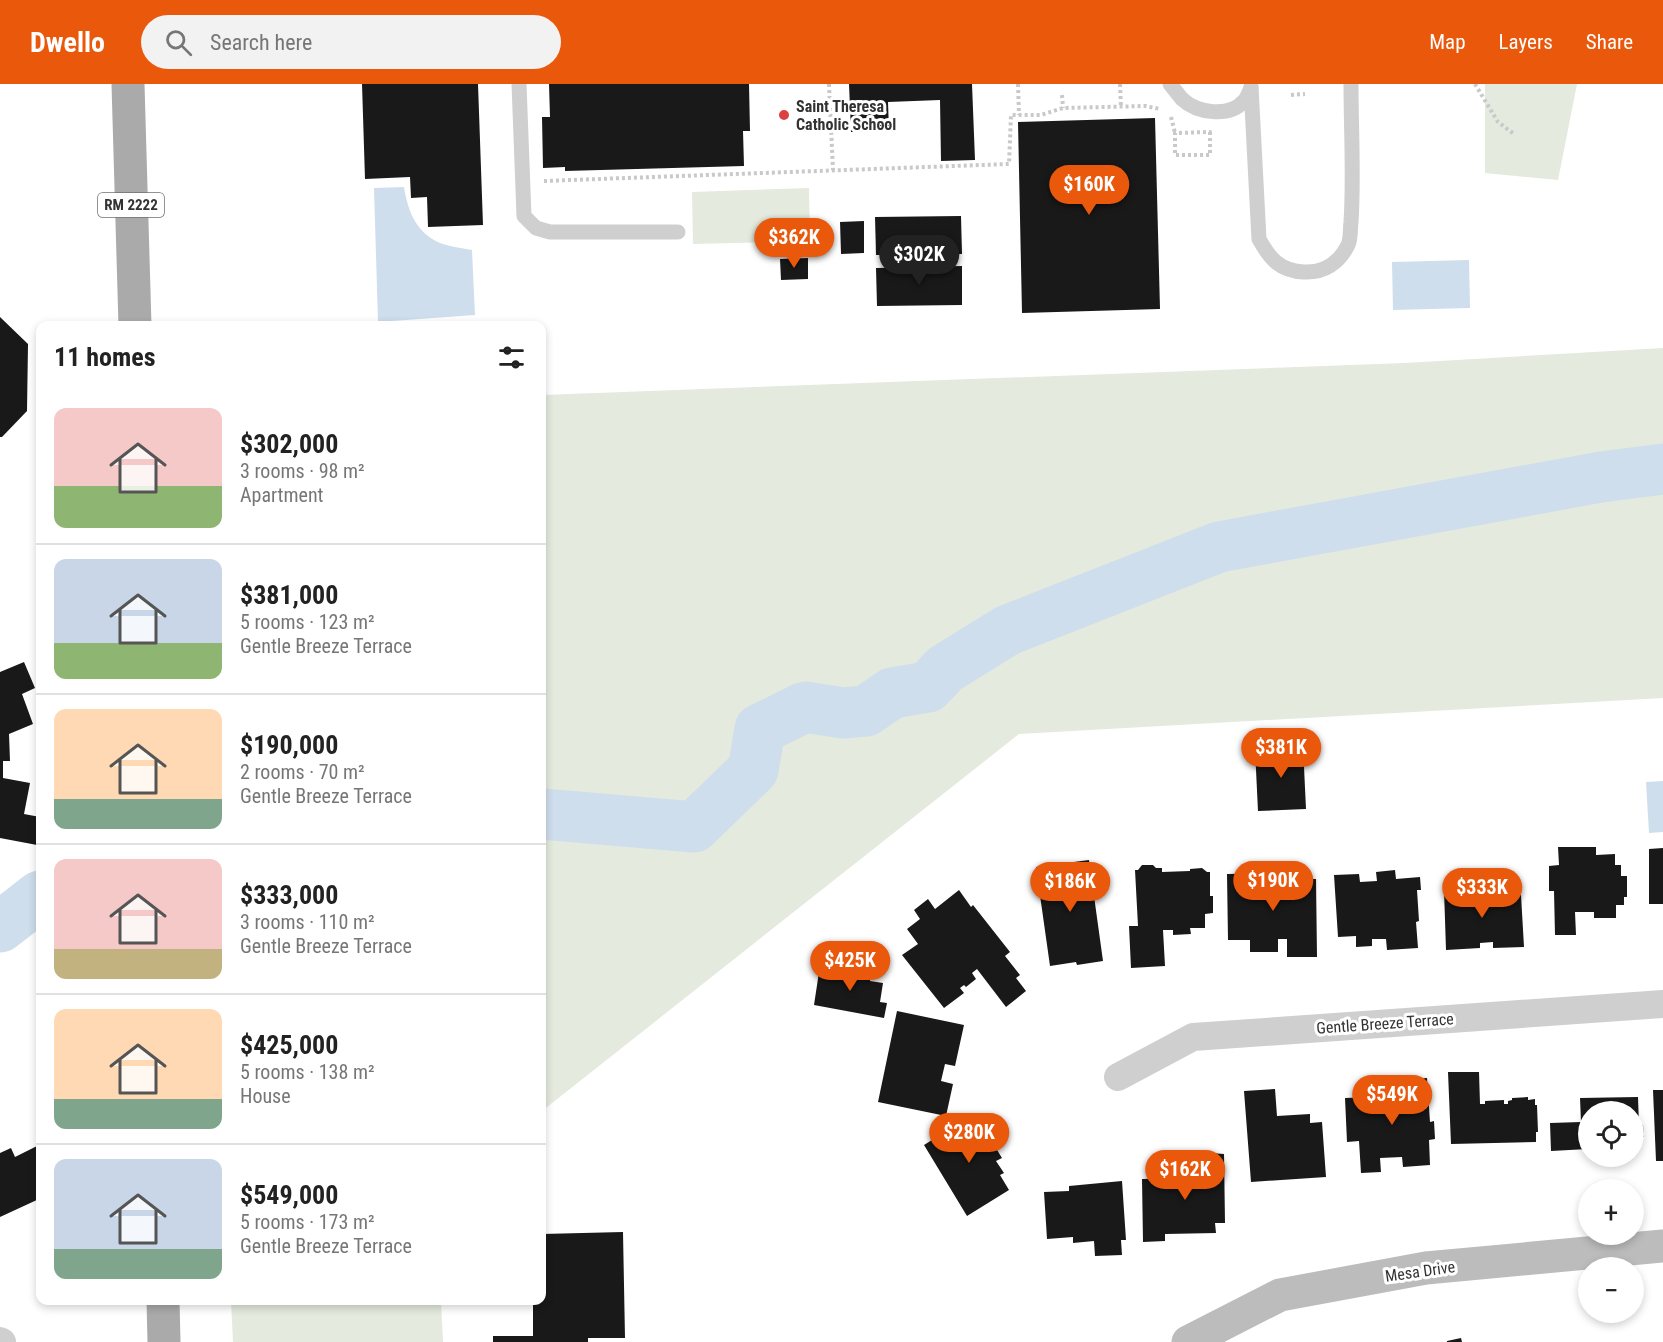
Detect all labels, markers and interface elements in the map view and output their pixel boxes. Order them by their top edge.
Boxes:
search box [141,15,561,69]
text: Dwello [30,26,105,59]
icon: search [162,26,195,59]
text: Search here [210,30,312,55]
text: Map [1429,30,1466,54]
text: Layers [1499,30,1553,54]
text: Share [1586,30,1633,54]
place label: Saint Theresa Catholic School [796,97,896,134]
marker: Saint Theresa Catholic School [777,108,791,122]
pin: $160K [1047,165,1131,216]
text: $160K [1063,172,1115,196]
road number: RM 2222 [98,193,164,217]
pin: $362K [752,218,836,269]
text: $362K [768,225,820,249]
pin: $302K [877,235,961,286]
text: $302K [893,242,945,266]
icon: filters [495,341,528,374]
text: 11 homes [54,342,156,372]
text: $302,000 [240,429,338,459]
icon: home [102,432,174,504]
text: 3 rooms · 98 m² [240,459,365,483]
text: Apartment [240,483,324,507]
text: $381,000 [240,580,338,610]
icon: home [102,583,174,655]
text: 5 rooms · 123 m² [240,610,375,634]
text: Gentle Breeze Terrace [240,634,412,658]
pin: $381K [1239,728,1323,779]
text: $190,000 [240,730,338,760]
icon: home [102,733,174,805]
text: $381K [1255,735,1307,759]
text: 2 rooms · 70 m² [240,760,365,784]
text: Gentle Breeze Terrace [240,784,412,808]
pin: $190K [1231,861,1315,912]
pin: $186K [1028,862,1112,913]
text: $190K [1247,868,1299,892]
pin: $333K [1440,868,1524,919]
text: $186K [1044,869,1096,893]
text: $333K [1456,875,1508,899]
text: $333,000 [240,880,338,910]
icon: home [102,883,174,955]
text: 3 rooms · 110 m² [240,910,375,934]
text: Gentle Breeze Terrace [240,934,412,958]
pin: $425K [808,941,892,992]
text: $425K [824,948,876,972]
street label: Gentle Breeze Terrace [1316,1009,1454,1038]
text: $425,000 [240,1030,338,1060]
icon: home [102,1033,174,1105]
text: 5 rooms · 138 m² [240,1060,375,1084]
pin: $549K [1350,1075,1434,1126]
text: $549K [1366,1082,1418,1106]
text: House [240,1084,291,1108]
map controls [1578,1101,1644,1323]
button: locate [1578,1101,1644,1167]
pin: $280K [927,1113,1011,1164]
text: $280K [943,1120,995,1144]
pin: $162K [1143,1150,1227,1201]
text: $162K [1159,1157,1211,1181]
button: + [1578,1179,1644,1245]
text: $549,000 [240,1180,338,1210]
icon: home [102,1183,174,1255]
text: 5 rooms · 173 m² [240,1210,375,1234]
text: Gentle Breeze Terrace [240,1234,412,1258]
street label: Mesa Drive [1384,1257,1456,1286]
button: − [1578,1257,1644,1323]

